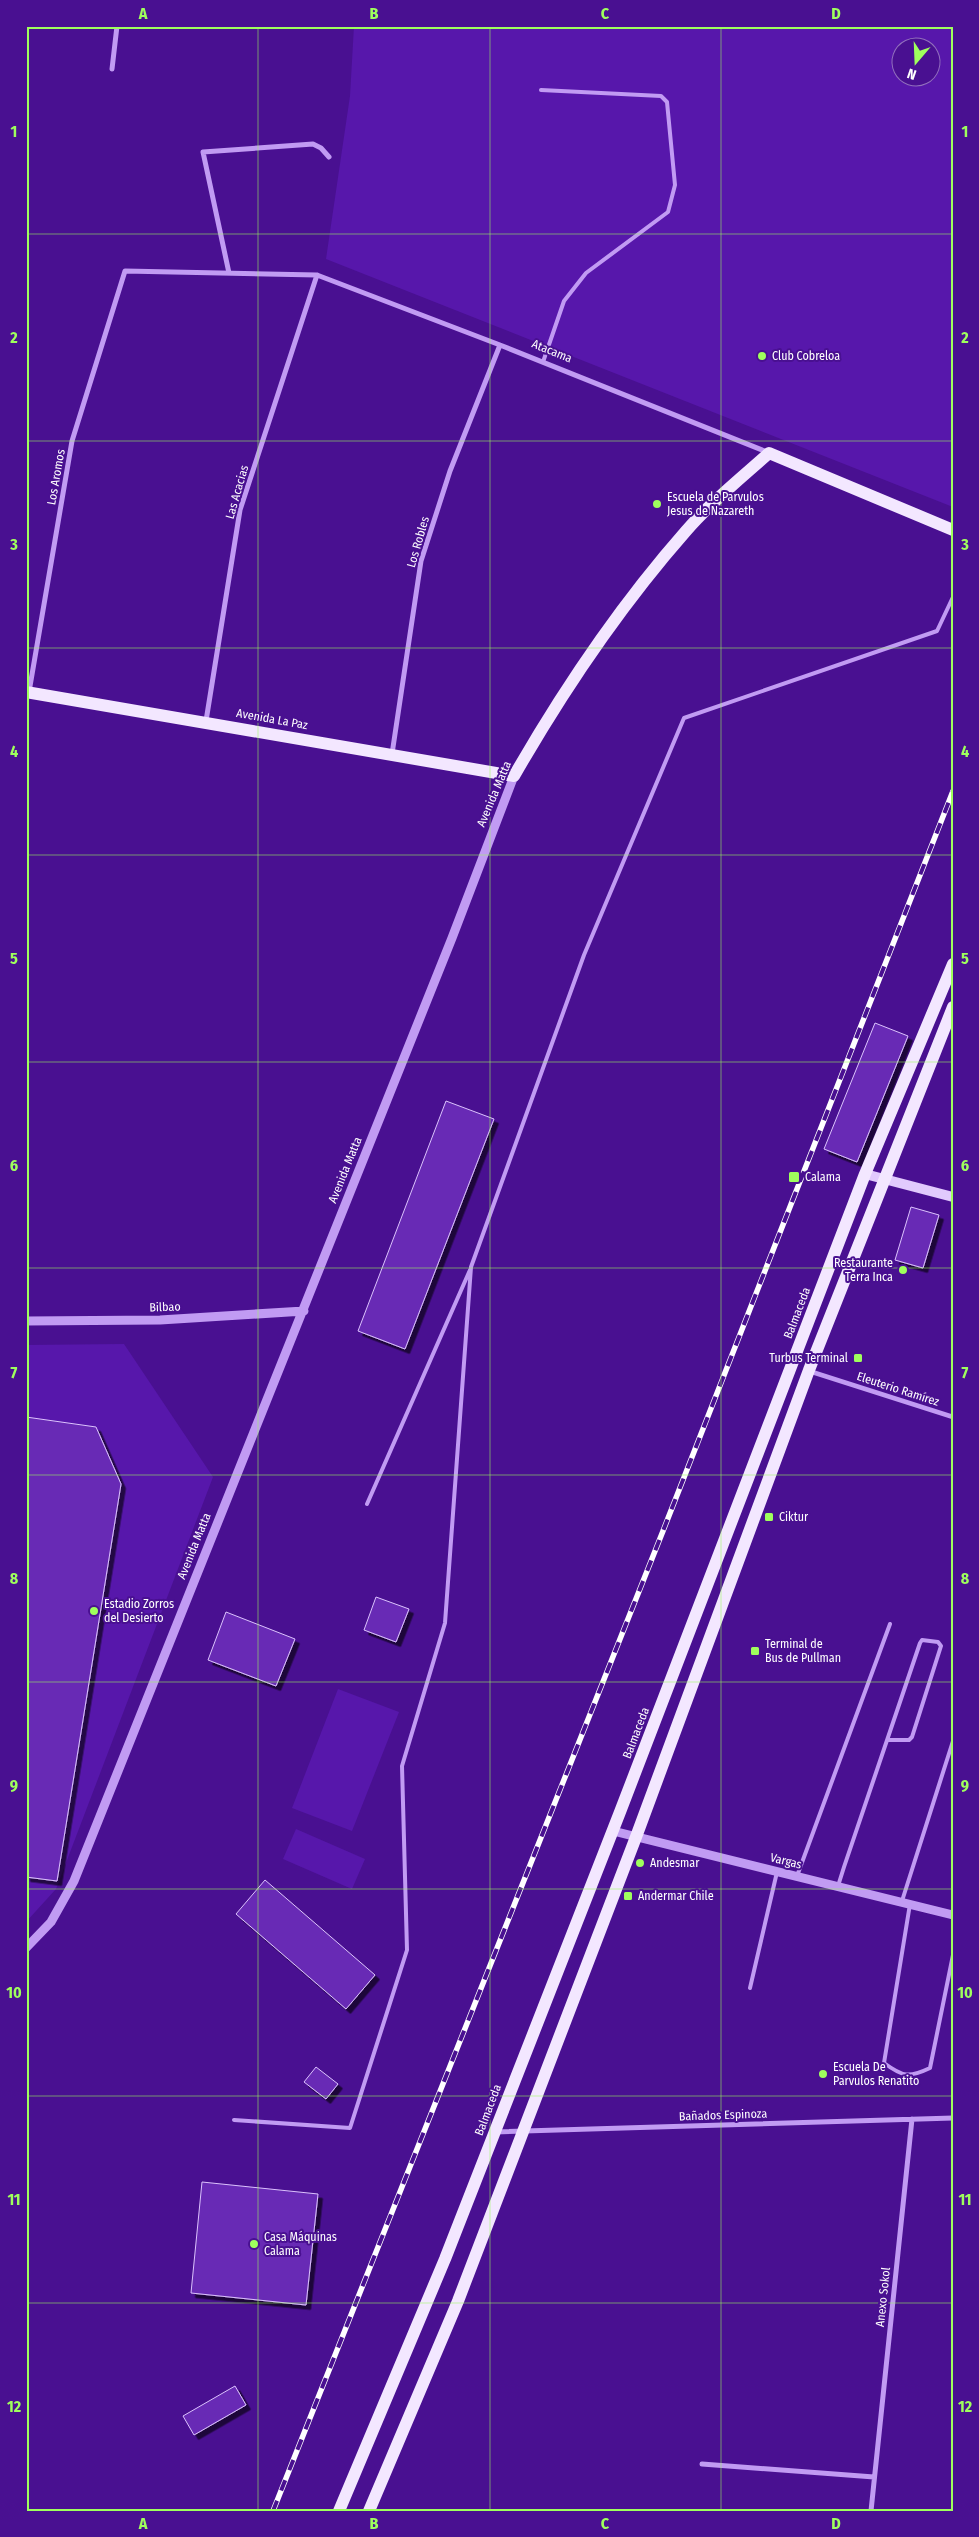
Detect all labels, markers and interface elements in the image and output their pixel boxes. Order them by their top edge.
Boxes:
text: A [138,4,148,23]
text: B [370,4,379,23]
text: C [601,4,610,23]
text: D [831,4,841,23]
north arrow [892,38,942,88]
text: N [905,64,919,83]
text: 1 [11,122,17,141]
text: 1 [962,122,968,141]
text: 2 [9,328,18,347]
text: 2 [960,328,969,347]
street label: Atacama [530,337,574,365]
place label: Club Cobreloa [772,349,840,363]
marker: Club Cobreloa [756,350,768,362]
street label: Los Aromos [44,448,68,506]
street label: Las Acacias [223,464,251,520]
place label: Escuela de Parvulos Jesus de Nazareth [667,490,764,518]
marker: Escuela de Parvulos Jesus de Nazareth [651,498,663,510]
street label: Los Robles [404,515,432,569]
text: 3 [9,535,18,554]
text: 3 [960,535,969,554]
street label: Avenida La Paz [235,706,309,732]
text: 4 [10,742,18,761]
text: 4 [961,742,969,761]
street label: Avenida Matta [474,759,514,829]
text: 5 [10,949,18,968]
text: 5 [961,949,969,968]
street label: Avenida Matta [325,1135,365,1205]
text: 6 [10,1156,18,1175]
text: 6 [961,1156,969,1175]
marker: Calama [787,1170,801,1184]
place label: Calama [805,1170,841,1184]
place label: Restaurante Terra Inca [834,1256,893,1284]
marker: Restaurante Terra Inca [897,1264,909,1276]
street label: Balmaceda [781,1285,813,1341]
street label: Bilbao [149,1299,181,1315]
place label: Turbus Terminal [769,1351,848,1365]
marker: Turbus Terminal [852,1352,864,1364]
text: 7 [11,1363,18,1382]
text: 7 [962,1363,969,1382]
street label: Eleuterio Ramírez [855,1369,941,1409]
place label: Ciktur [779,1510,809,1524]
street label: Avenida Matta [174,1511,214,1581]
marker: Ciktur [763,1511,775,1523]
text: 8 [10,1569,19,1588]
text: 8 [961,1569,970,1588]
place label: Estadio Zorros del Desierto [104,1597,174,1625]
marker: Estadio Zorros del Desierto [88,1605,100,1617]
place label: Terminal de Bus de Pullman [765,1637,841,1665]
marker: Terminal de Bus de Pullman [749,1645,761,1657]
street label: Balmaceda [620,1705,652,1761]
text: 9 [10,1776,18,1795]
text: 9 [961,1776,969,1795]
street label: Vargas [769,1850,803,1872]
place label: Andesmar [650,1856,700,1870]
marker: Andesmar [634,1857,646,1869]
place label: Andermar Chile [638,1889,714,1903]
marker: Andermar Chile [622,1890,634,1902]
text: 10 [6,1983,22,2002]
text: 10 [957,1983,973,2002]
place label: Escuela De Parvulos Renatito [833,2060,919,2088]
marker: Escuela De Parvulos Renatito [817,2068,829,2080]
street label: Balmaceda [472,2082,504,2138]
street label: Bañados Espinoza [679,2106,768,2124]
text: 11 [7,2190,21,2209]
text: 11 [958,2190,972,2209]
place label: Casa Máquinas Calama [264,2230,337,2258]
marker: Casa Máquinas Calama [248,2238,260,2250]
street label: Anexo Sokol [873,2266,893,2328]
text: 12 [7,2397,22,2416]
text: 12 [958,2397,973,2416]
text: A [138,2514,148,2533]
text: B [370,2514,379,2533]
text: C [601,2514,610,2533]
text: D [831,2514,841,2533]

